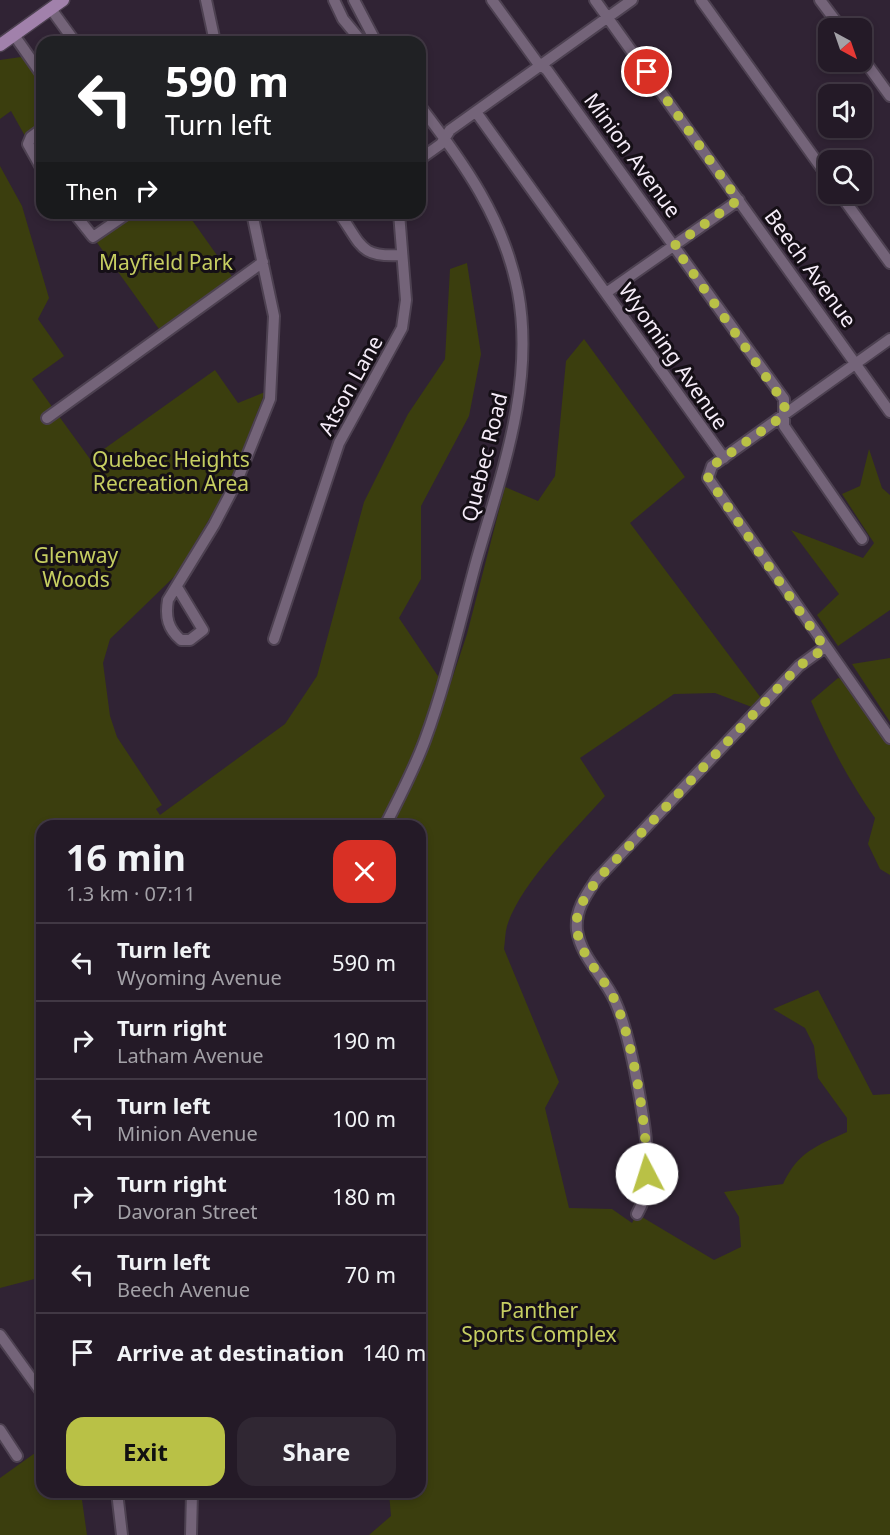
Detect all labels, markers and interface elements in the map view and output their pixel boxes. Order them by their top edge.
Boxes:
north arrow [818,18,872,72]
map controls [818,18,872,204]
pin [621,46,672,97]
text: 590 m [165,52,289,109]
icon: arrive [630,55,663,88]
icon: left [66,60,144,138]
button: sound [818,84,872,138]
street label: Minion Avenue [578,87,688,223]
text: Turn left [165,106,271,143]
button: search [818,150,872,204]
icon: right [130,174,163,207]
text: Then [66,176,118,206]
street label: Beech Avenue [759,203,863,333]
park label: Mayfield Park [99,248,234,276]
street label: Wyoming Avenue [613,277,735,435]
street label: Atson Lane [311,330,389,440]
street label: Quebec Road [454,390,514,524]
park label: Quebec Heights Recreation Area [92,445,250,497]
park label: Glenway Woods [34,541,119,593]
text: 16 min [66,833,186,882]
button: close [333,840,396,903]
text: 1.3 km · 07:11 [66,880,196,907]
text: Turn left [117,934,211,964]
icon: left [66,946,99,979]
text: 590 m [332,947,396,977]
text: Wyoming Avenue [117,964,282,991]
text: Turn right [117,1012,227,1042]
icon: right [66,1024,99,1057]
text: 190 m [332,1025,396,1055]
text: Latham Avenue [117,1042,264,1069]
text: Turn left [117,1090,211,1120]
icon: left [66,1102,99,1135]
text: 100 m [332,1103,396,1133]
text: Minion Avenue [117,1120,258,1147]
position arrow [615,1142,679,1206]
text: Turn right [117,1168,227,1198]
icon: right [66,1180,99,1213]
text: 180 m [332,1181,396,1211]
text: Davoran Street [117,1198,258,1225]
text: Turn left [117,1246,211,1276]
icon: left [66,1258,99,1291]
text: 70 m [345,1259,396,1289]
text: Beech Avenue [117,1276,250,1303]
park label: Panther Sports Complex [461,1296,617,1348]
icon: arrive [66,1336,99,1369]
text: Arrive at destination [117,1337,344,1367]
text: 140 m [362,1337,426,1367]
button: Exit [66,1417,225,1486]
button: Share [237,1417,396,1486]

